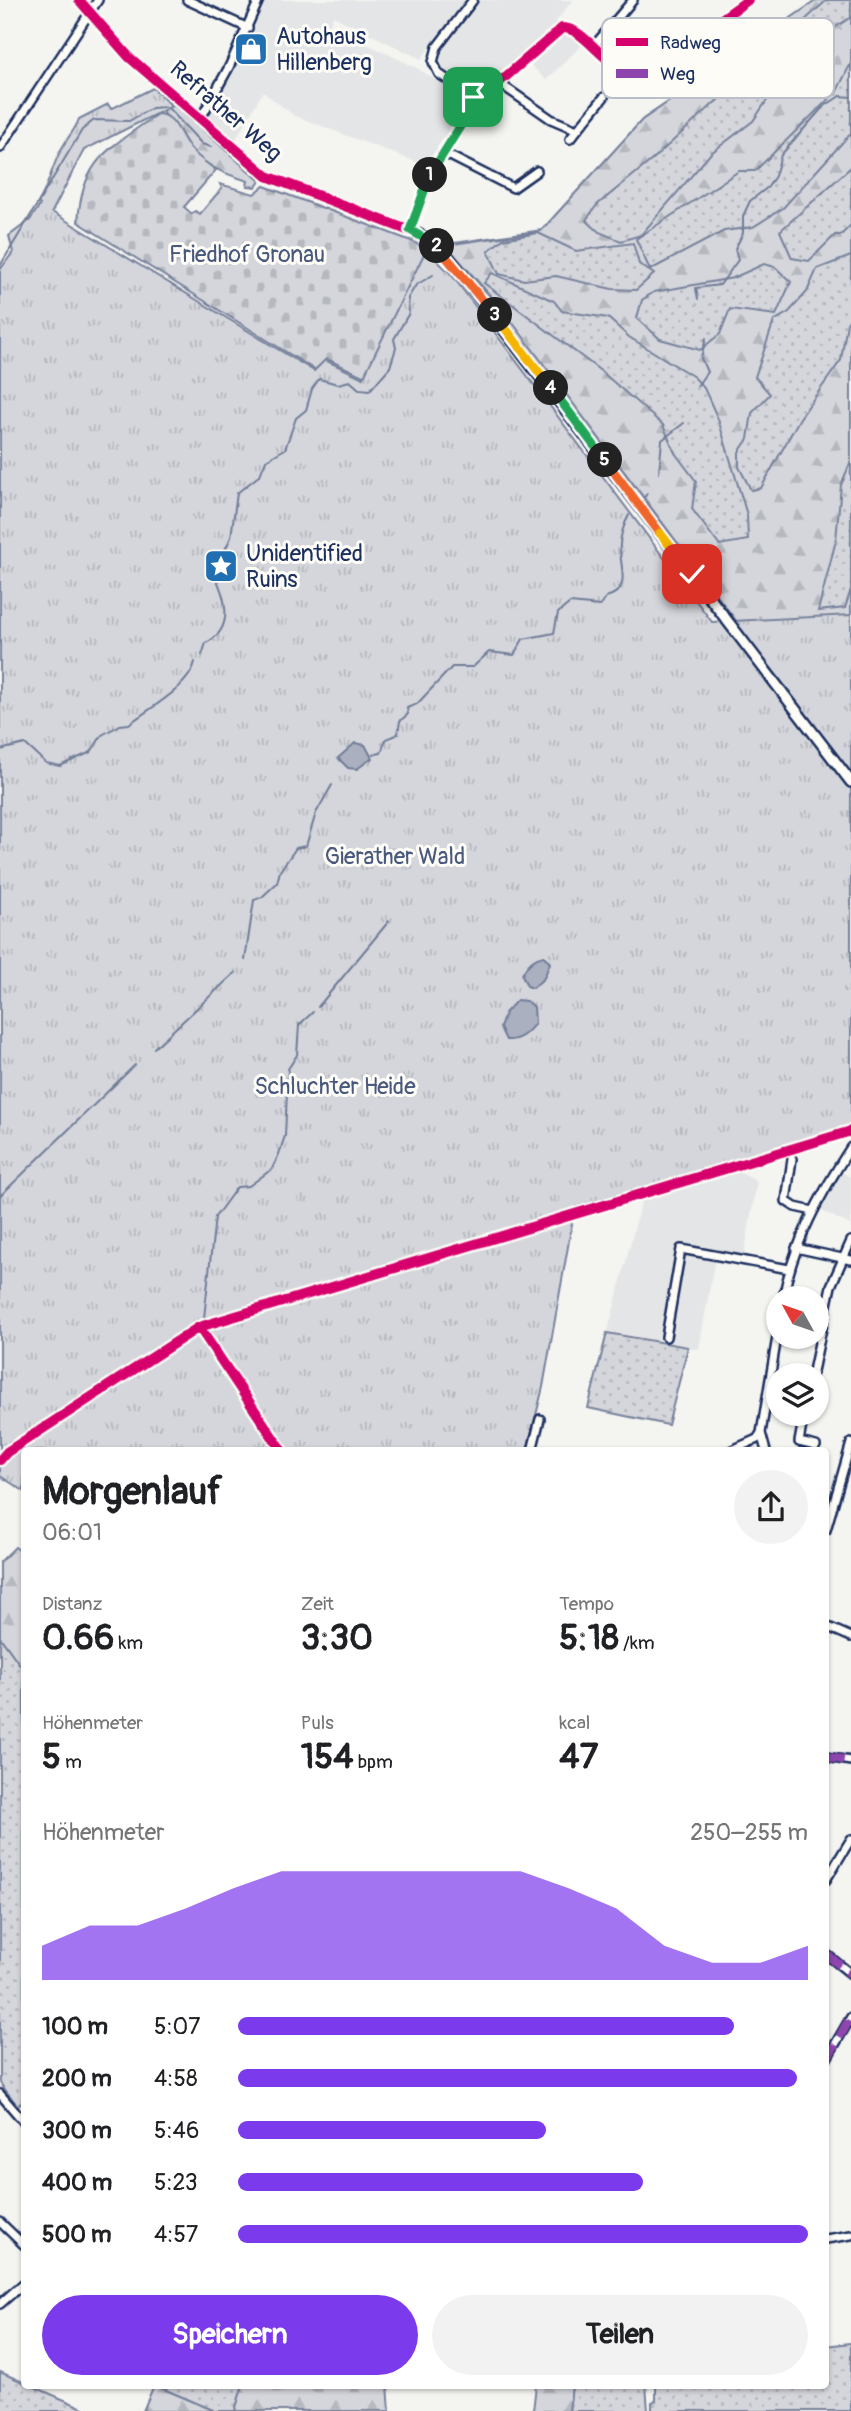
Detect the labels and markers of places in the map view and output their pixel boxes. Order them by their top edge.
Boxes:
place label: Autohaus Hillenberg [276,22,372,77]
shop icon: Autohaus Hillenberg [232,30,270,68]
pin [443,67,503,127]
pin: 1 [412,158,448,192]
pin: 2 [420,229,454,264]
pin: 3 [477,298,512,332]
pin: 4 [534,370,568,406]
pin: 5 [588,442,622,477]
place label: Unidentified Ruins [246,539,363,594]
pin [662,544,722,604]
place icon: Unidentified Ruins [202,547,240,585]

